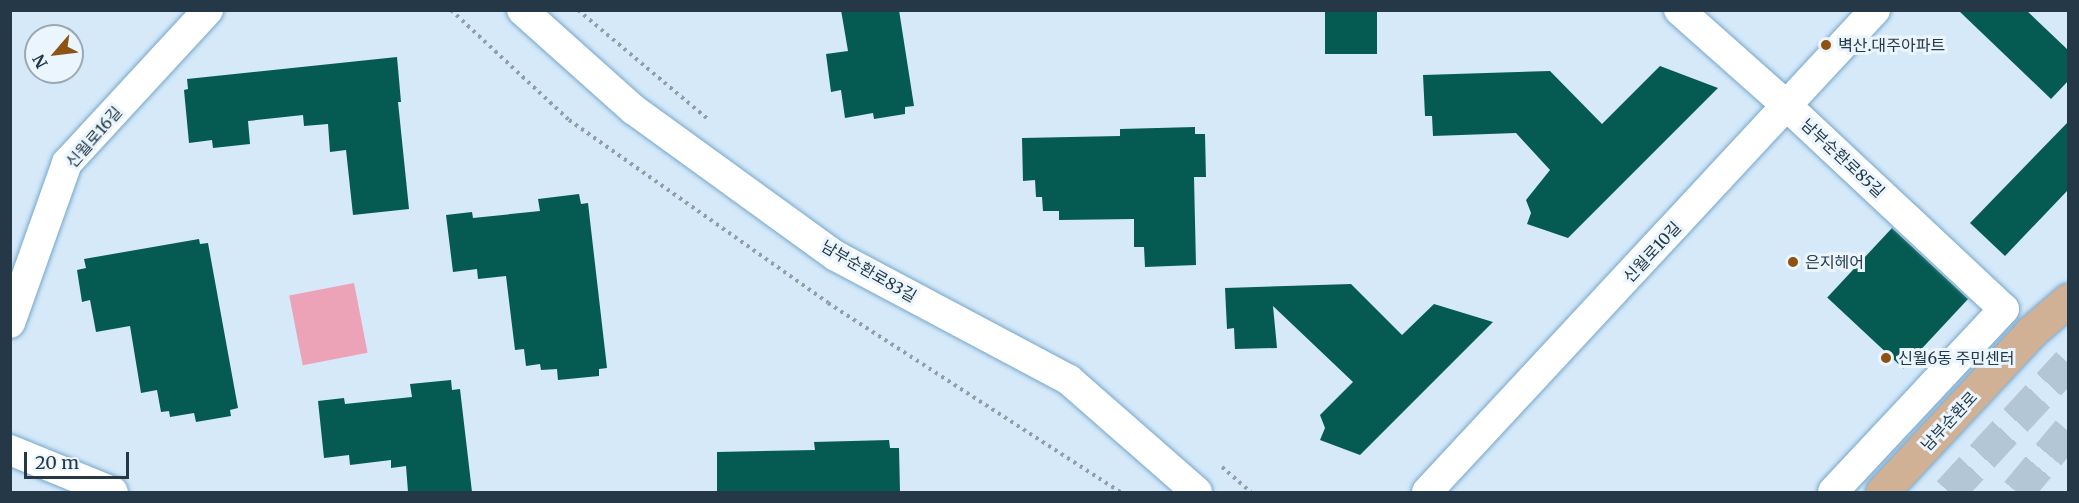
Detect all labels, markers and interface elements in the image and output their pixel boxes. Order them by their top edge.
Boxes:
north arrow [24,24,84,84]
place label: 벽산.대주아파트 [1838,35,1945,55]
marker: 벽산.대주아파트 [1819,38,1833,52]
text: N [28,51,52,72]
street label: 신월로16길 [62,102,126,172]
street label: 남부순환로85길 [1797,115,1889,201]
street label: 신월로10길 [1619,218,1685,286]
street label: 남부순환로83길 [818,236,920,306]
place label: 은지헤어 [1805,252,1864,272]
marker: 은지헤어 [1786,255,1800,269]
place label: 신월6동 주민센터 [1898,348,2015,368]
marker: 신월6동 주민센터 [1879,351,1893,365]
street label: 남부순환로 [1917,388,1981,454]
scale bar [27,440,132,478]
text: 20 m [35,451,79,474]

